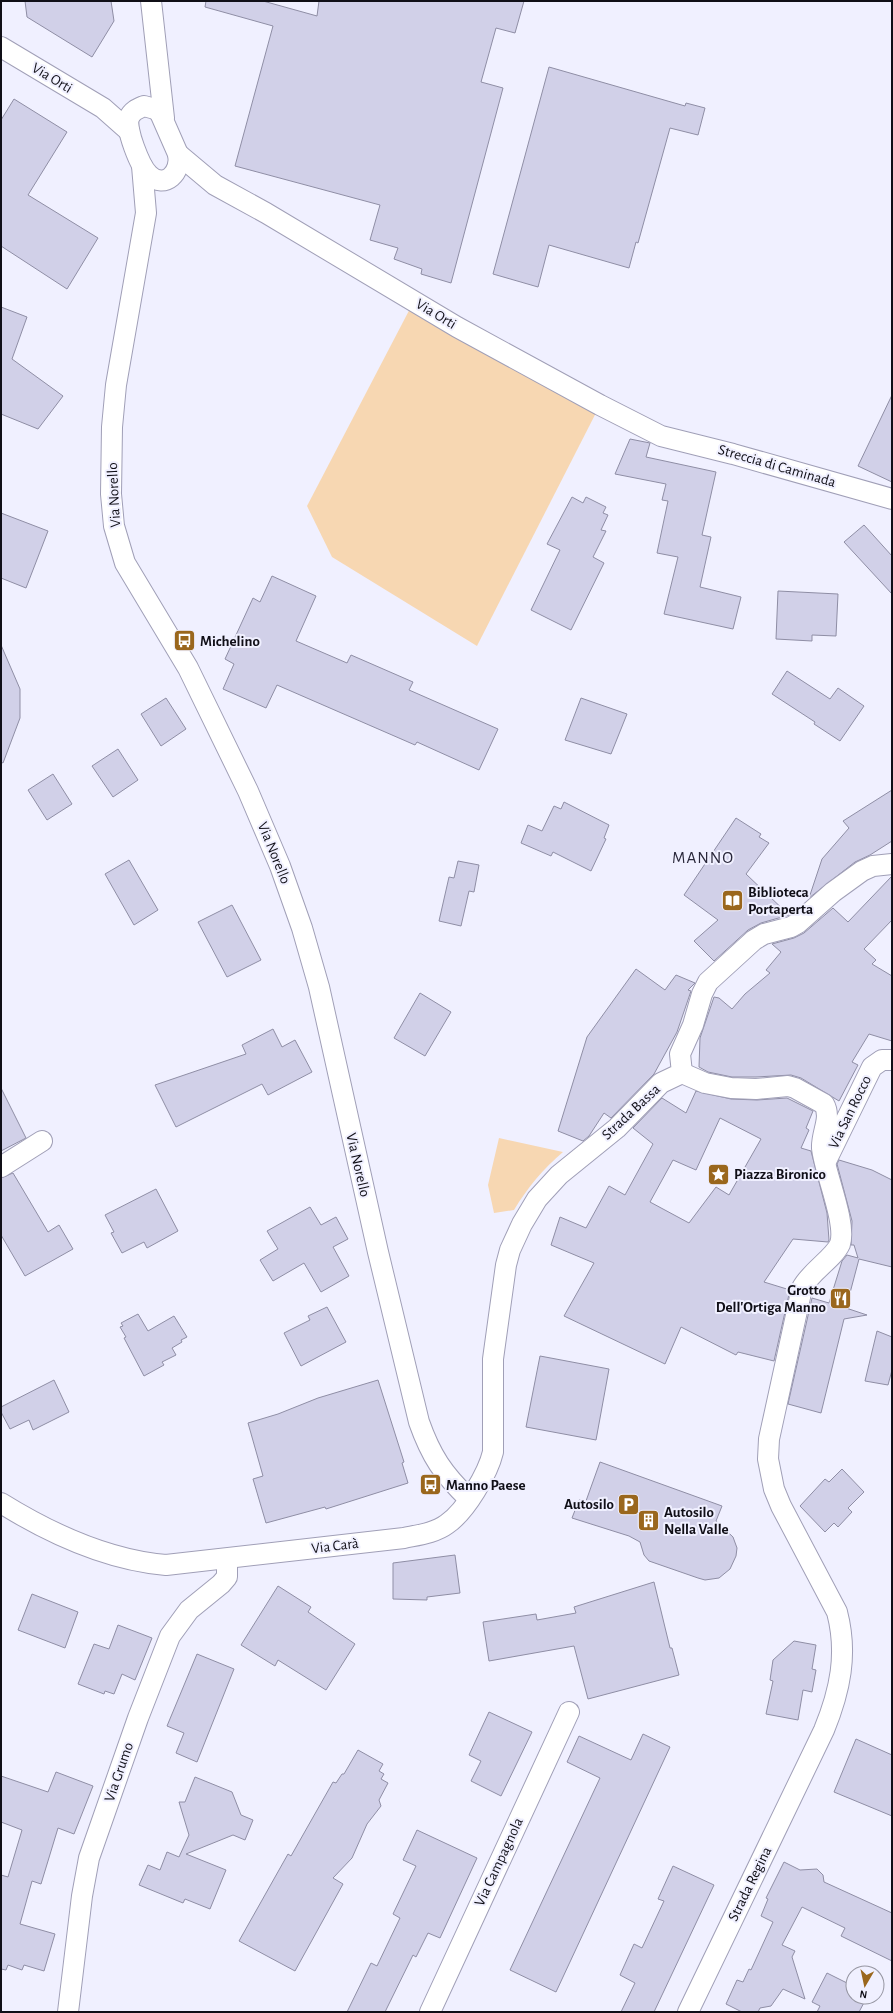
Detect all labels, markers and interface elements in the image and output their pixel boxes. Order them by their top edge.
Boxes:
street label: Via Orti [29,60,75,96]
street label: Via Orti [413,296,459,332]
street label: Streccia di Caminada [716,442,838,490]
street label: Via Norello [105,462,123,528]
bus stop icon: Michelino [171,628,197,654]
place label: Michelino [200,634,260,649]
street label: Via Norello [255,820,293,886]
district label: MANNO [672,849,734,866]
place label: Biblioteca Portaperta [748,885,813,917]
library icon: Biblioteca Portaperta [719,888,745,914]
street label: Via San Rocco [826,1073,874,1151]
street label: Strada Bassa [599,1081,663,1143]
street label: Via Norello [343,1132,373,1198]
place icon: Piazza Bironico [706,1161,732,1187]
place label: Piazza Bironico [734,1167,826,1182]
place label: Grotto Dell'Ortiga Manno [716,1283,826,1315]
restaurant icon: Grotto Dell'Ortiga Manno [828,1286,854,1312]
bus stop icon: Manno Paese [418,1472,444,1498]
place label: Manno Paese [446,1478,525,1493]
parking icon: Autosilo [616,1491,642,1517]
place label: Autosilo [564,1497,614,1512]
place label: Autosilo Nella Valle [664,1505,729,1537]
building icon: Autosilo Nella Valle [636,1508,662,1534]
street label: Via Carà [310,1536,360,1556]
street label: Via Grumo [102,1740,136,1804]
street label: Via Campagnola [472,1815,526,1909]
street label: Strada Regina [726,1844,774,1924]
north arrow [845,1965,885,2005]
text: N [859,1988,868,2000]

